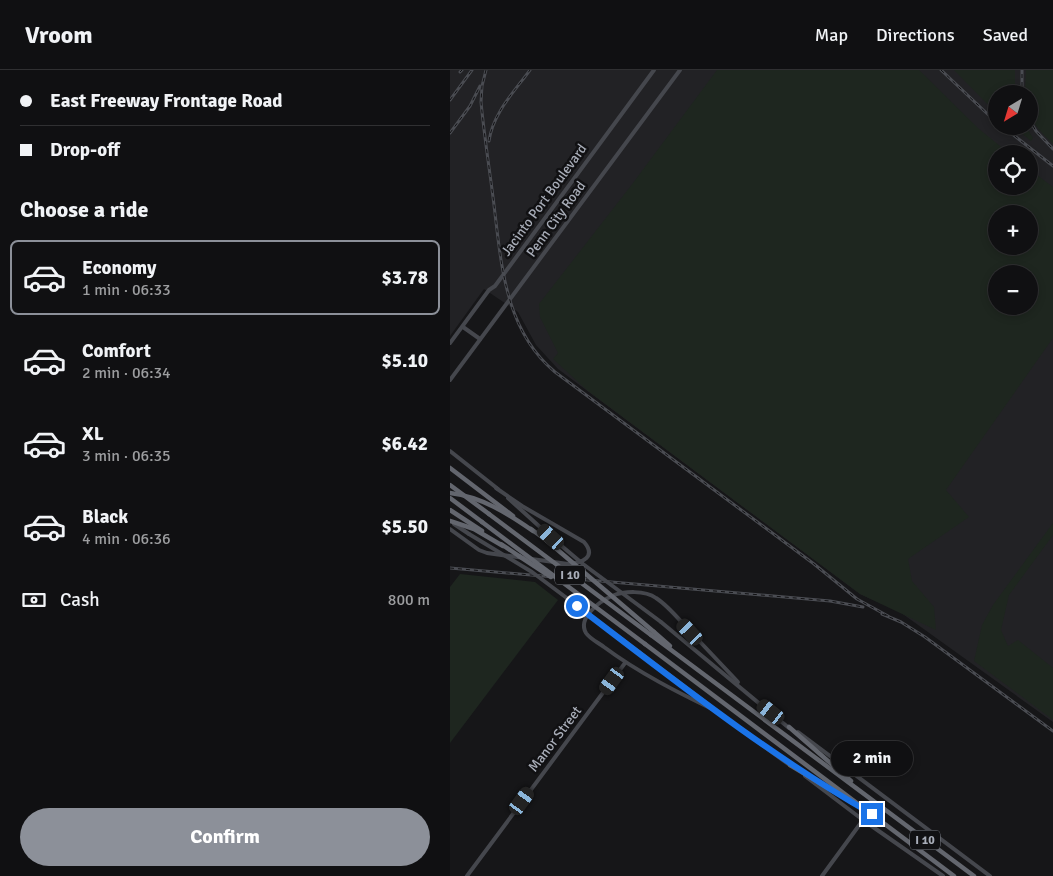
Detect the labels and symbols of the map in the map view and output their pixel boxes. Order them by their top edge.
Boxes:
north arrow [988,85,1038,135]
street label: Jacinto Port Boulevard [498,141,590,259]
street label: Penn City Road [523,178,589,260]
car [534,521,567,553]
road number: I 10 [555,566,585,584]
route start [566,595,588,617]
car [674,616,705,648]
car [597,664,626,698]
car [754,697,787,727]
street label: Manor Street [525,703,585,775]
callout: 2 min [831,742,913,776]
car [507,784,536,818]
route end [861,803,883,825]
road number: I 10 [910,830,940,850]

